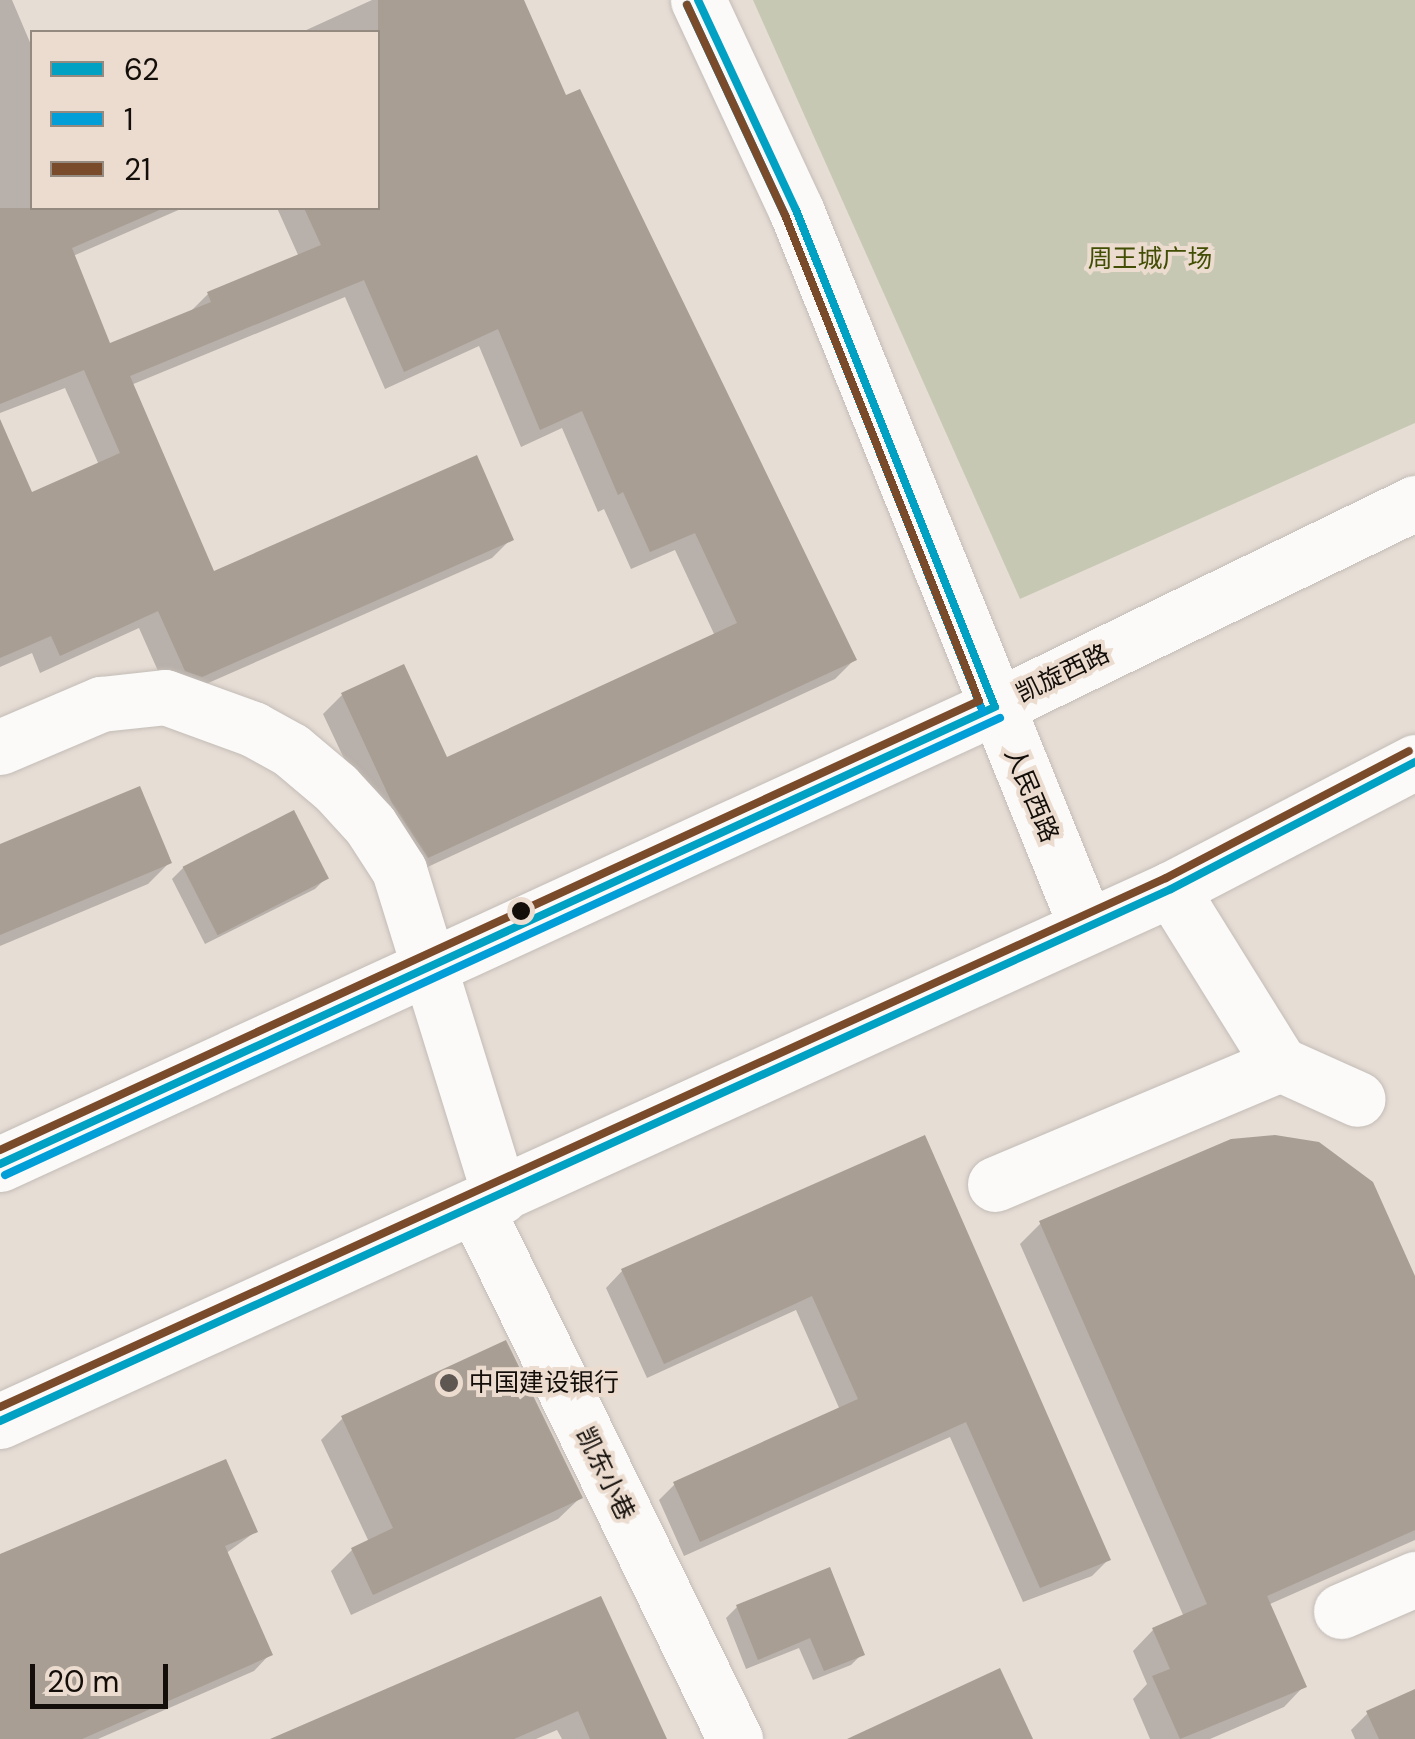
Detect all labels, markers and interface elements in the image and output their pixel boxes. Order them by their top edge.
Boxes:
legend [30,30,380,210]
text: 62 [124,50,159,89]
text: 1 [124,100,133,139]
text: 21 [124,150,151,189]
park label: 周王城广场 [1088,244,1212,274]
street label: 凯旋西路 [1011,639,1115,709]
street label: 人民西路 [998,743,1064,847]
unlabelled marker [511,901,531,921]
place label: 中国建设银行 [469,1368,619,1398]
marker: 中国建设银行 [438,1372,460,1394]
street label: 凯东小巷 [570,1422,640,1526]
scale bar [35,1644,172,1706]
text: 20 m [47,1662,119,1701]

